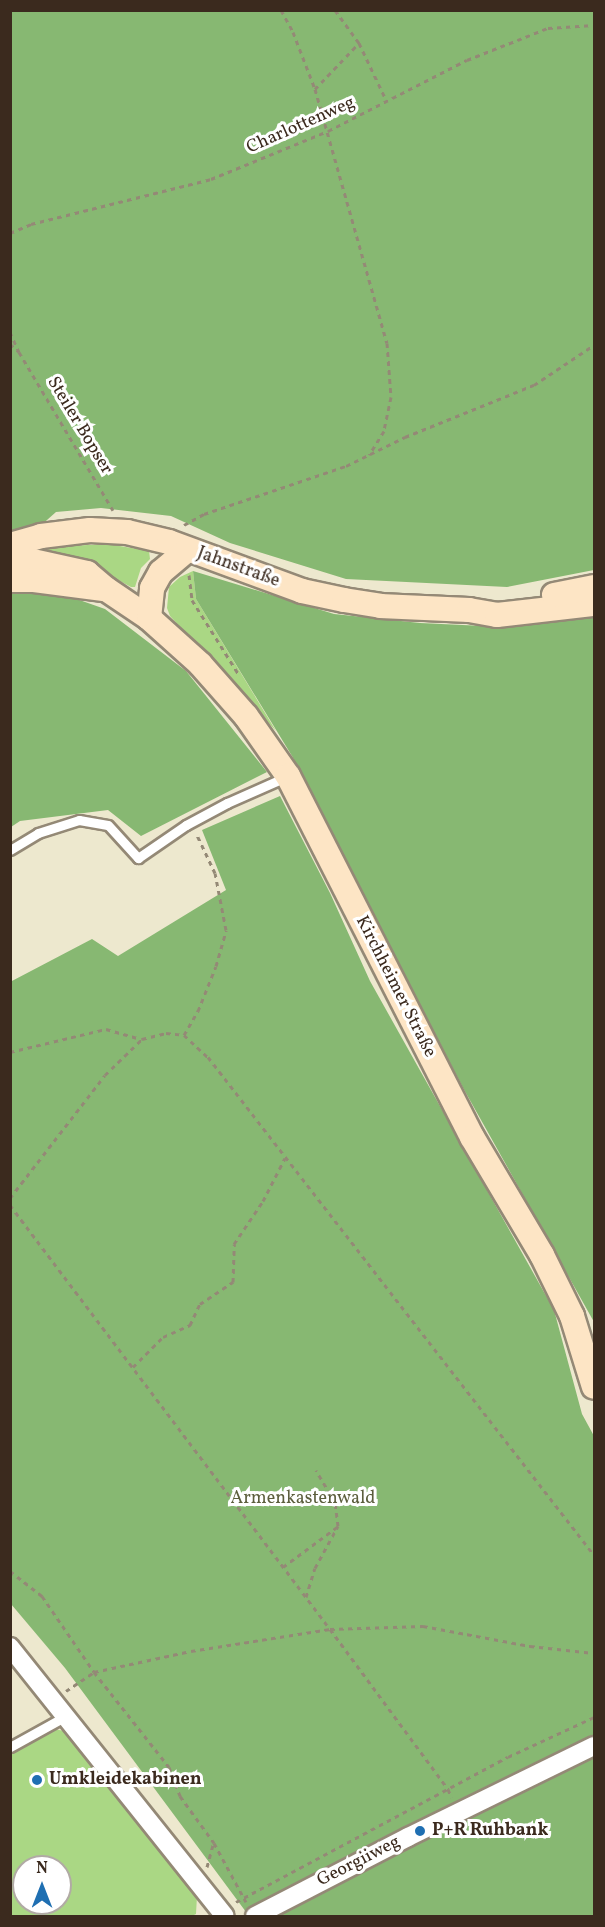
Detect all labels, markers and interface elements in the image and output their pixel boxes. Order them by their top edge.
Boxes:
street label: Charlottenweg [244,92,358,160]
street label: Steiler Bopser [41,373,117,479]
street label: Jahnstraße [194,543,282,593]
street label: Kirchheimer Straße [350,913,440,1061]
park label: Armenkastenwald [230,1488,376,1510]
place label: Umkleidekabinen [49,1769,202,1791]
marker: Umkleidekabinen [30,1773,44,1787]
place label: P+R Ruhbank [432,1820,548,1842]
marker: P+R Ruhbank [413,1824,427,1838]
street label: Georgiiweg [314,1832,404,1892]
north arrow [12,1855,72,1915]
text: N [36,1858,48,1880]

